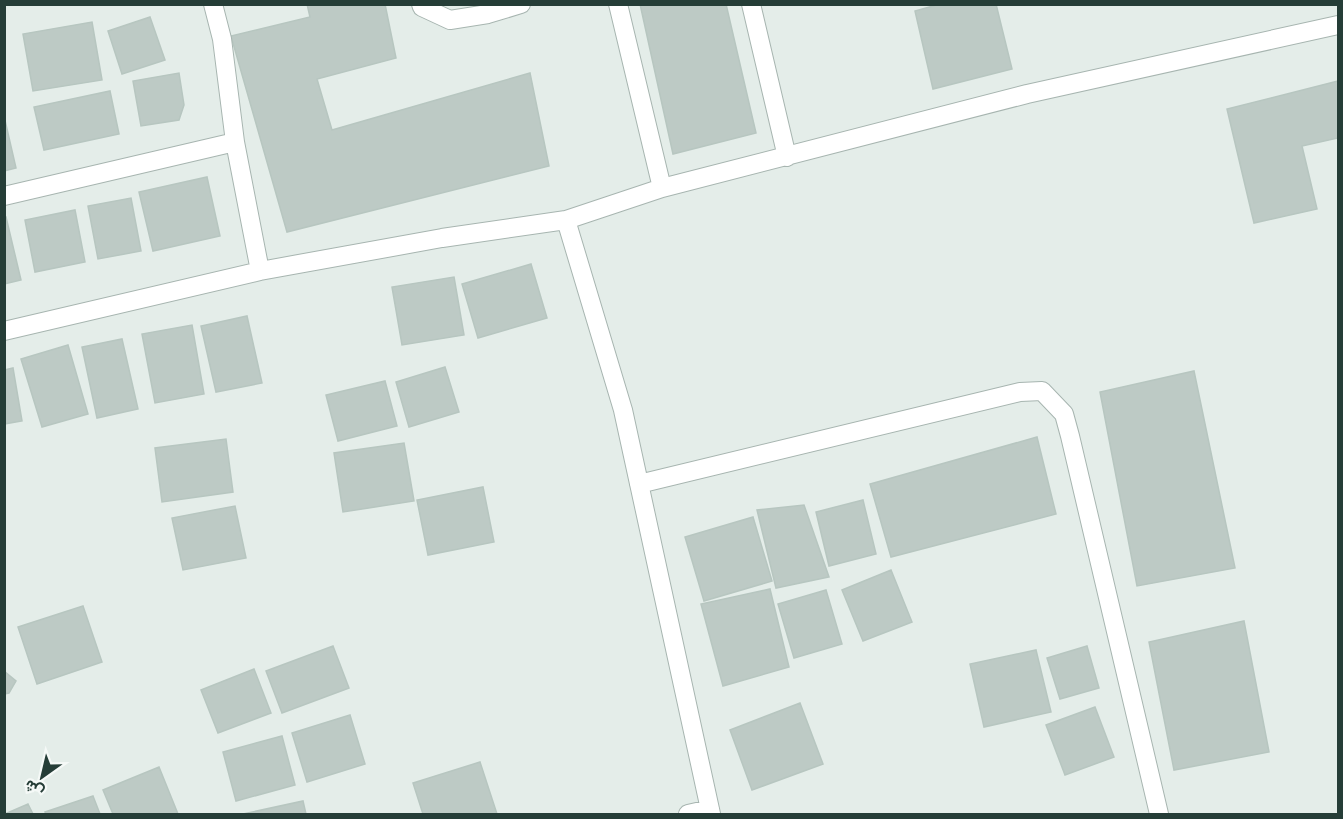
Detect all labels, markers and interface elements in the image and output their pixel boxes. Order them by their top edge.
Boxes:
north arrow [12,747,72,807]
text: ش [21,776,47,802]

